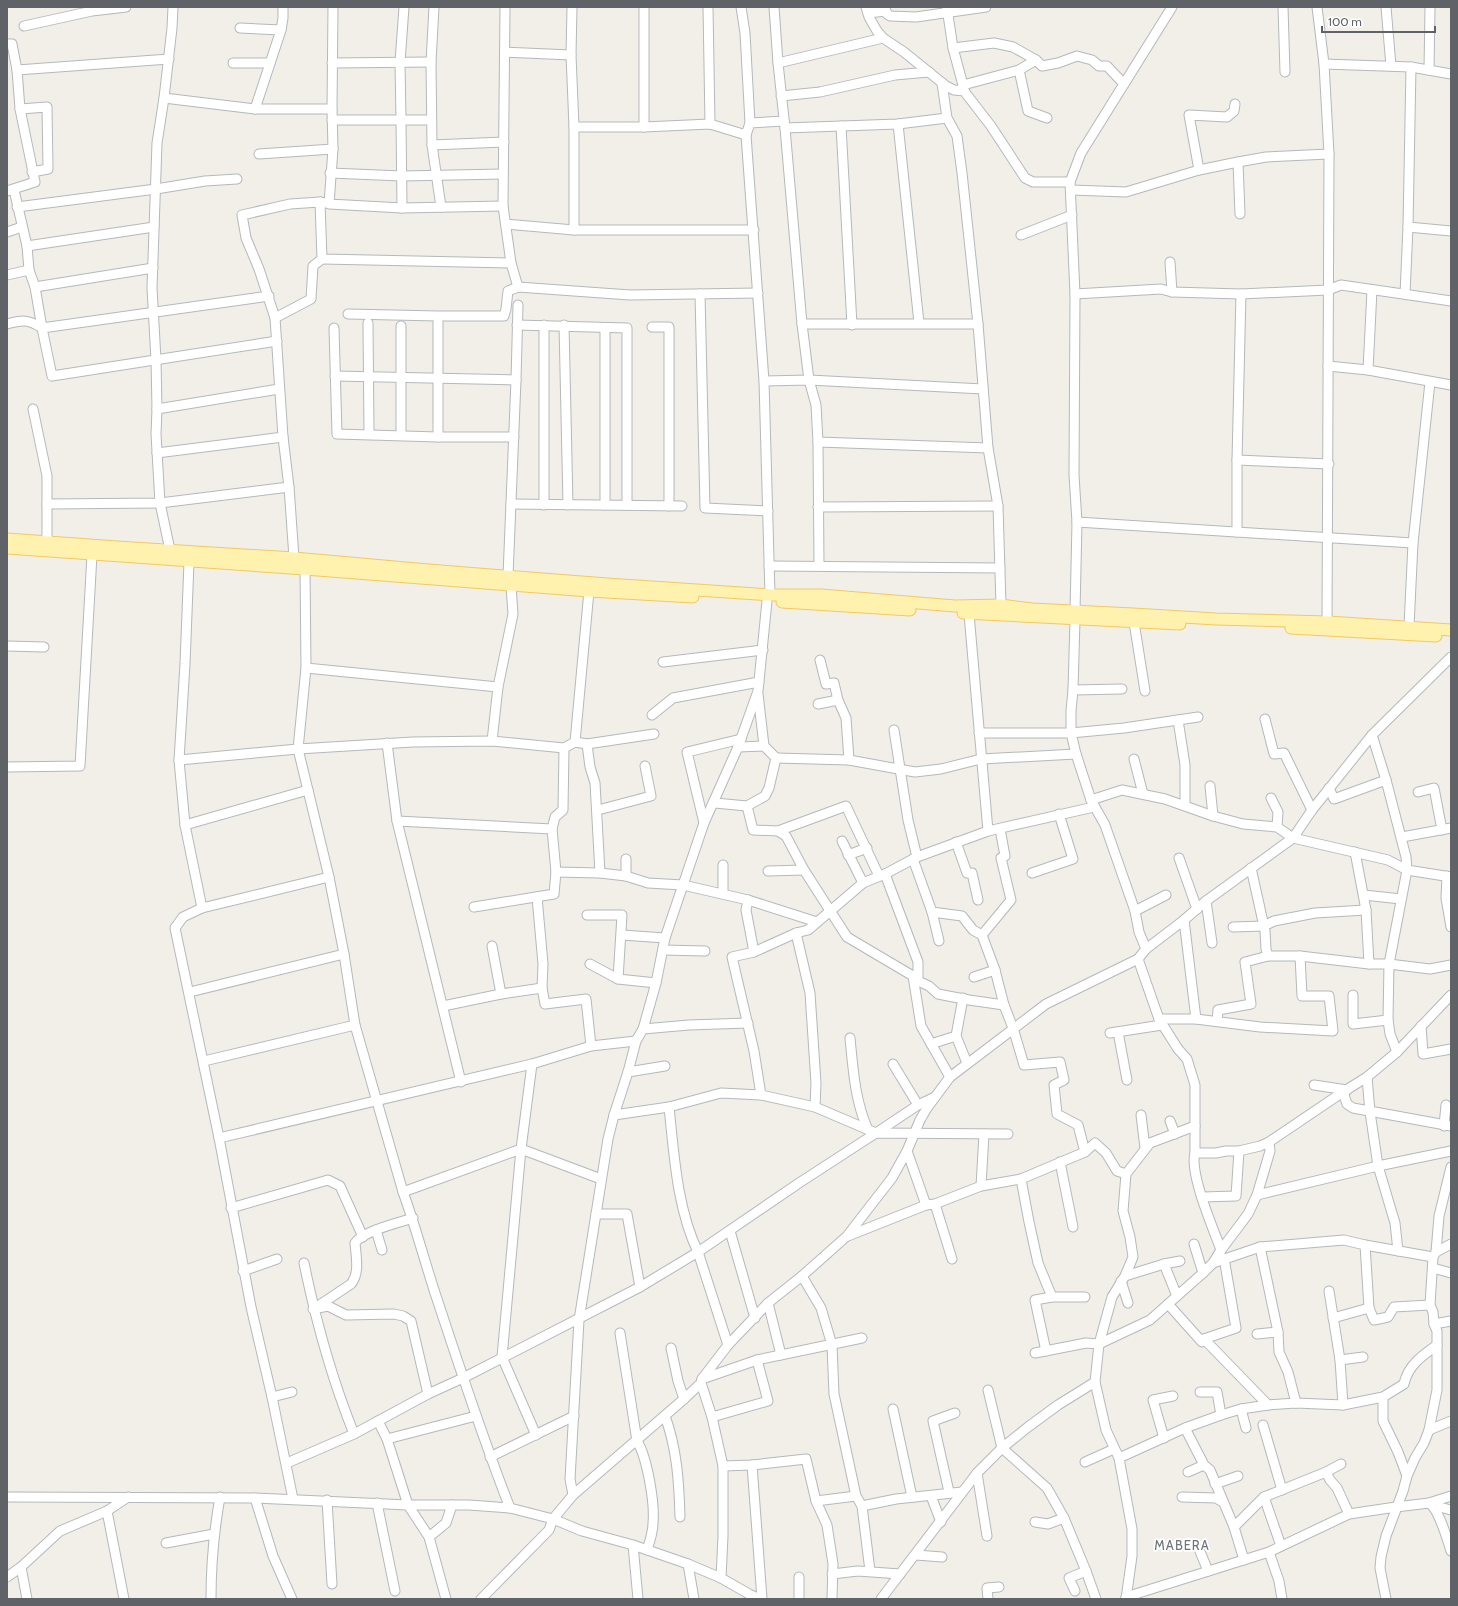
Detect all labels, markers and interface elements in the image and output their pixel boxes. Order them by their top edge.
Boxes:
scale bar [1322,8,1435,34]
text: 100 m [1328,14,1362,29]
district label: MABERA [1154,1537,1210,1553]

